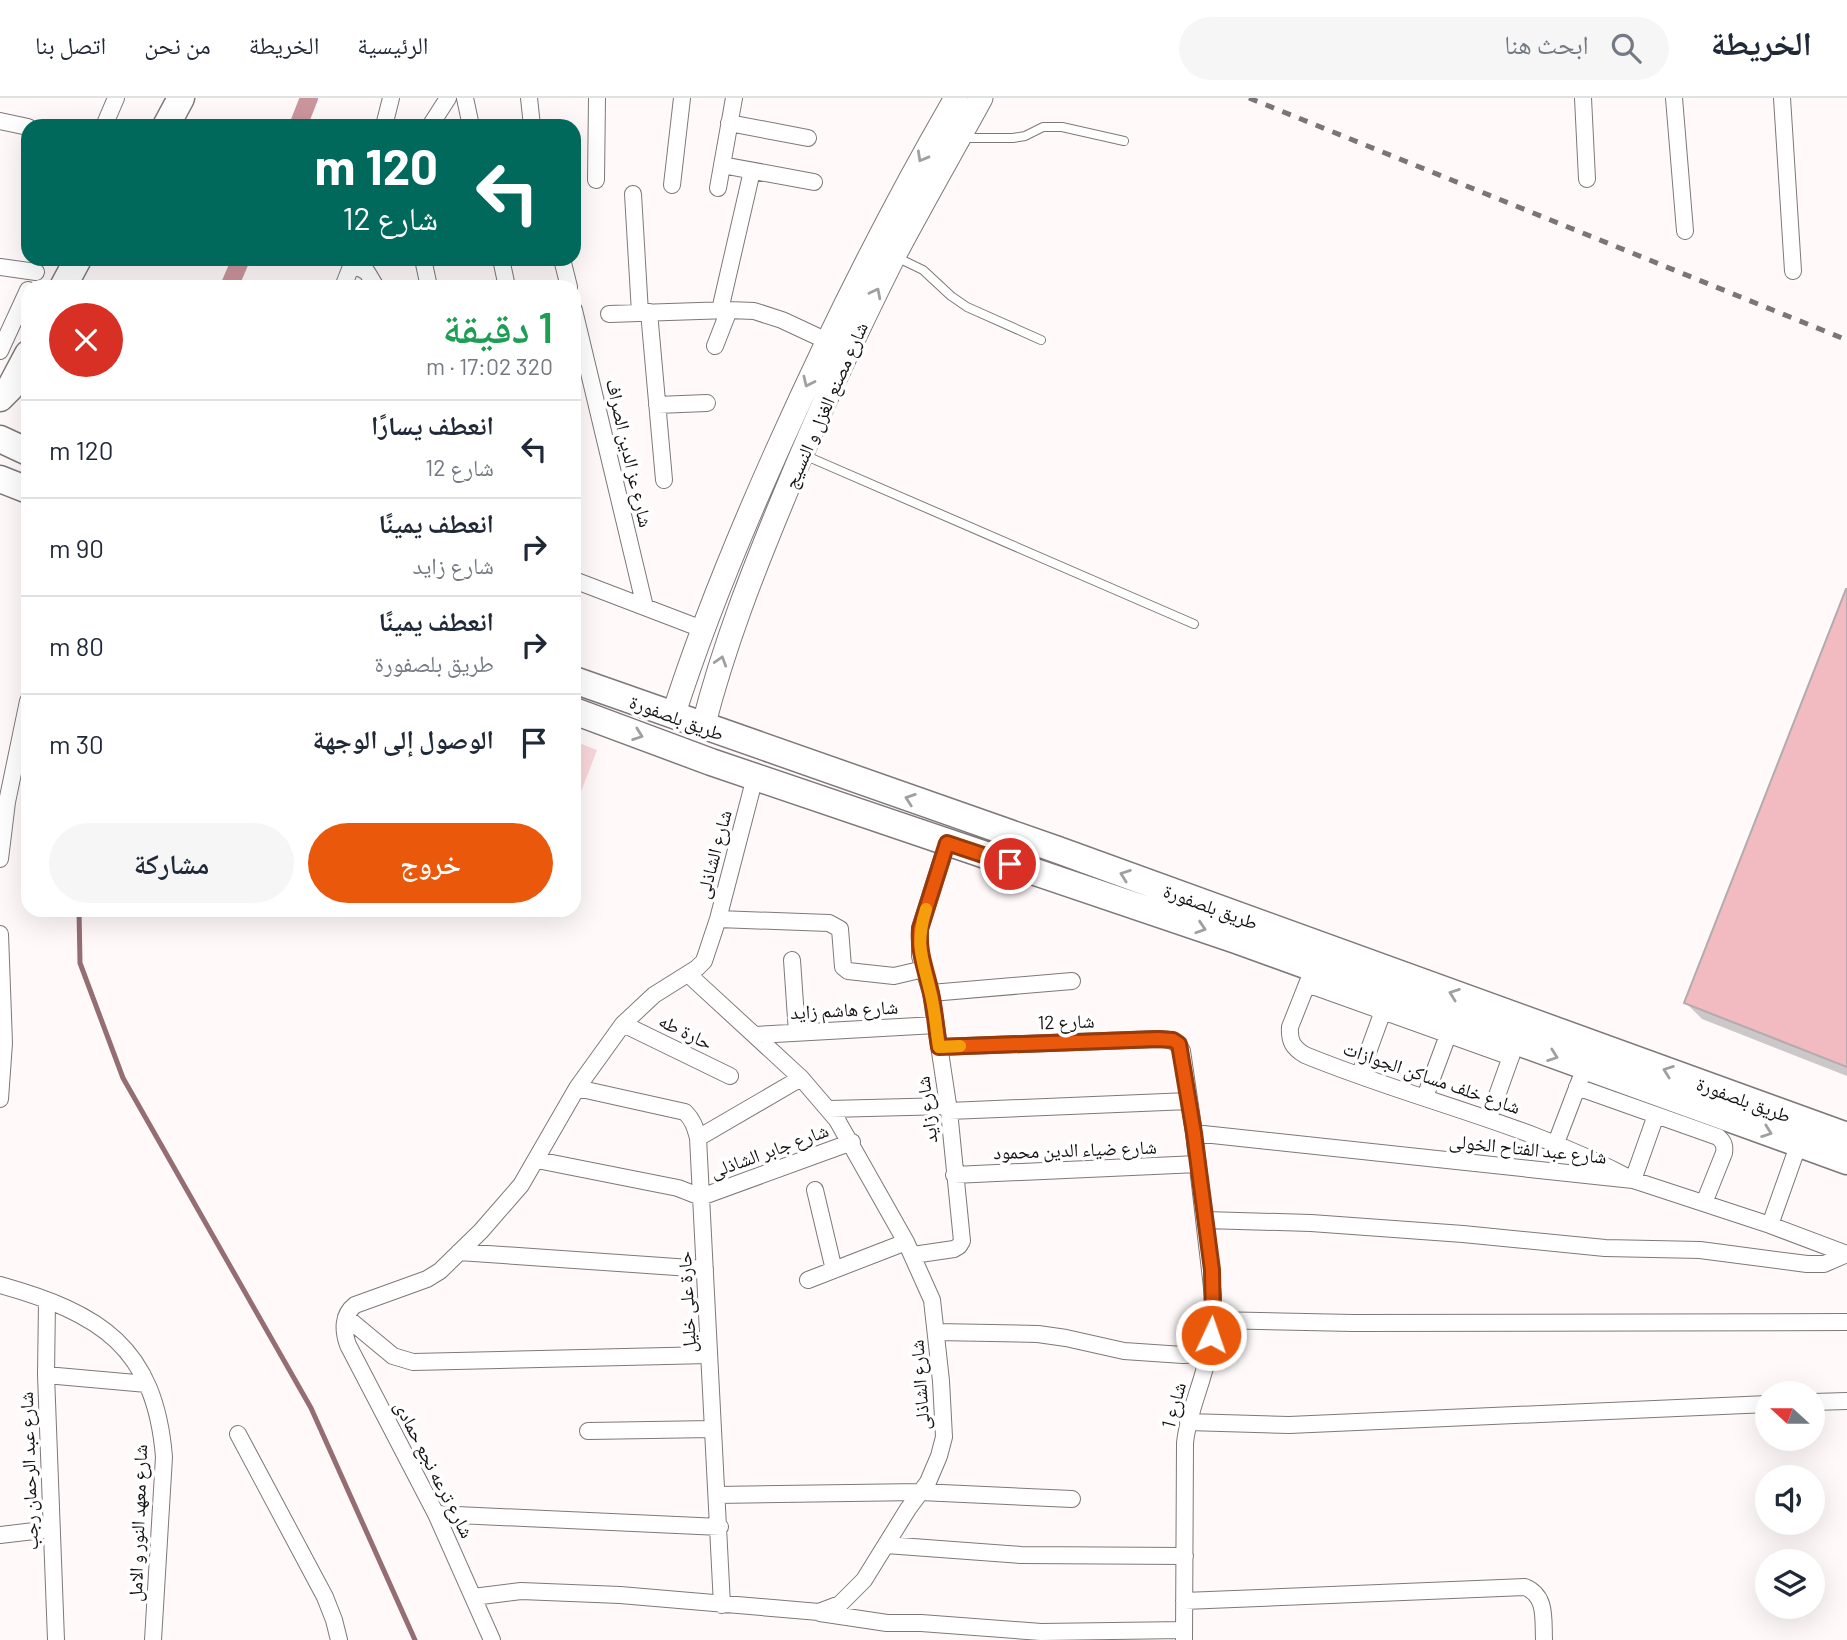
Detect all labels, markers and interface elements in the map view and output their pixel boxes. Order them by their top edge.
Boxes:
search box [1179,17,1669,80]
text: الخريطة [1711,22,1812,62]
text: ابحث هنا [1504,28,1589,59]
icon: search [1607,29,1645,67]
text: اتصل بنا [35,30,106,59]
text: من نحن [144,30,211,59]
text: الخريطة [249,30,319,59]
text: الرئيسية [357,30,429,59]
text: 120 m [315,136,438,195]
icon: left [462,147,553,238]
one-way arrow [917,150,930,163]
text: شارع 12 [342,198,438,236]
one-way arrow [867,288,881,300]
text: 1 دقيقة [442,301,553,351]
button: close [49,303,123,377]
street label: شارع مصنع الغزل و النسيج [778,318,874,493]
text: 320 m · 17:02 [426,352,553,380]
one-way arrow [802,375,816,387]
street label: شارع عز الدين الصراف [601,377,658,530]
text: انعطف يسارًا [371,409,494,440]
icon: left [515,430,553,468]
text: 120 m [49,434,113,465]
text: شارع 12 [425,453,494,481]
text: انعطف يمينًا [379,507,494,538]
icon: right [515,528,553,566]
text: 90 m [49,532,104,563]
text: شارع زايد [413,551,494,579]
text: انعطف يمينًا [379,605,494,636]
icon: right [515,626,553,664]
text: 80 m [49,630,104,661]
text: طريق بلصفورة [374,649,494,677]
one-way arrow [713,655,728,667]
street label: طريق بلصفورة [626,689,727,746]
text: الوصول إلى الوجهة [313,723,494,754]
icon: arrive [515,724,553,762]
one-way arrow [631,727,643,741]
text: 30 m [49,728,104,759]
one-way arrow [905,793,917,807]
street label: شارع الشاذلى [690,807,737,901]
button: مشاركة [49,823,294,903]
button: خروج [308,823,553,903]
pin [980,834,1040,894]
icon: arrive [991,845,1029,883]
one-way arrow [1119,869,1131,883]
street label: طريق بلصفورة [1160,878,1261,935]
one-way arrow [1194,920,1206,934]
one-way arrow [1448,988,1460,1002]
street label: شارع هاشم زايد [789,995,899,1025]
street label: حارة طه [655,1008,717,1055]
street label: شارع 12 [1037,1009,1095,1034]
street label: شارع خلف مساكن الجوازات [1340,1036,1524,1119]
one-way arrow [1546,1047,1558,1061]
one-way arrow [1662,1066,1674,1080]
street label: طريق بلصفورة [1693,1071,1794,1128]
street label: شارع زايد [910,1075,943,1145]
street label: شارع جابر الشاذلى [707,1118,832,1183]
one-way arrow [1760,1124,1773,1138]
street label: شارع عبد الفتاح الخولى [1448,1128,1608,1169]
street label: شارع ضياء الدين محمود [993,1135,1157,1164]
street label: حارة على خليل [672,1251,701,1353]
position arrow [1174,1298,1248,1372]
street label: شارع الشاذلى [904,1339,935,1431]
street label: شارع 1 [1156,1380,1191,1431]
north arrow [1755,1381,1825,1451]
map controls [1755,1381,1825,1619]
street label: شارع عبد الرحمان رجب [14,1391,43,1551]
street label: شارع ترعه نجع حمادى [389,1396,480,1542]
street label: شارع معهد النور و الامل [123,1444,152,1602]
button: sound [1755,1465,1825,1535]
button: layers [1755,1549,1825,1619]

